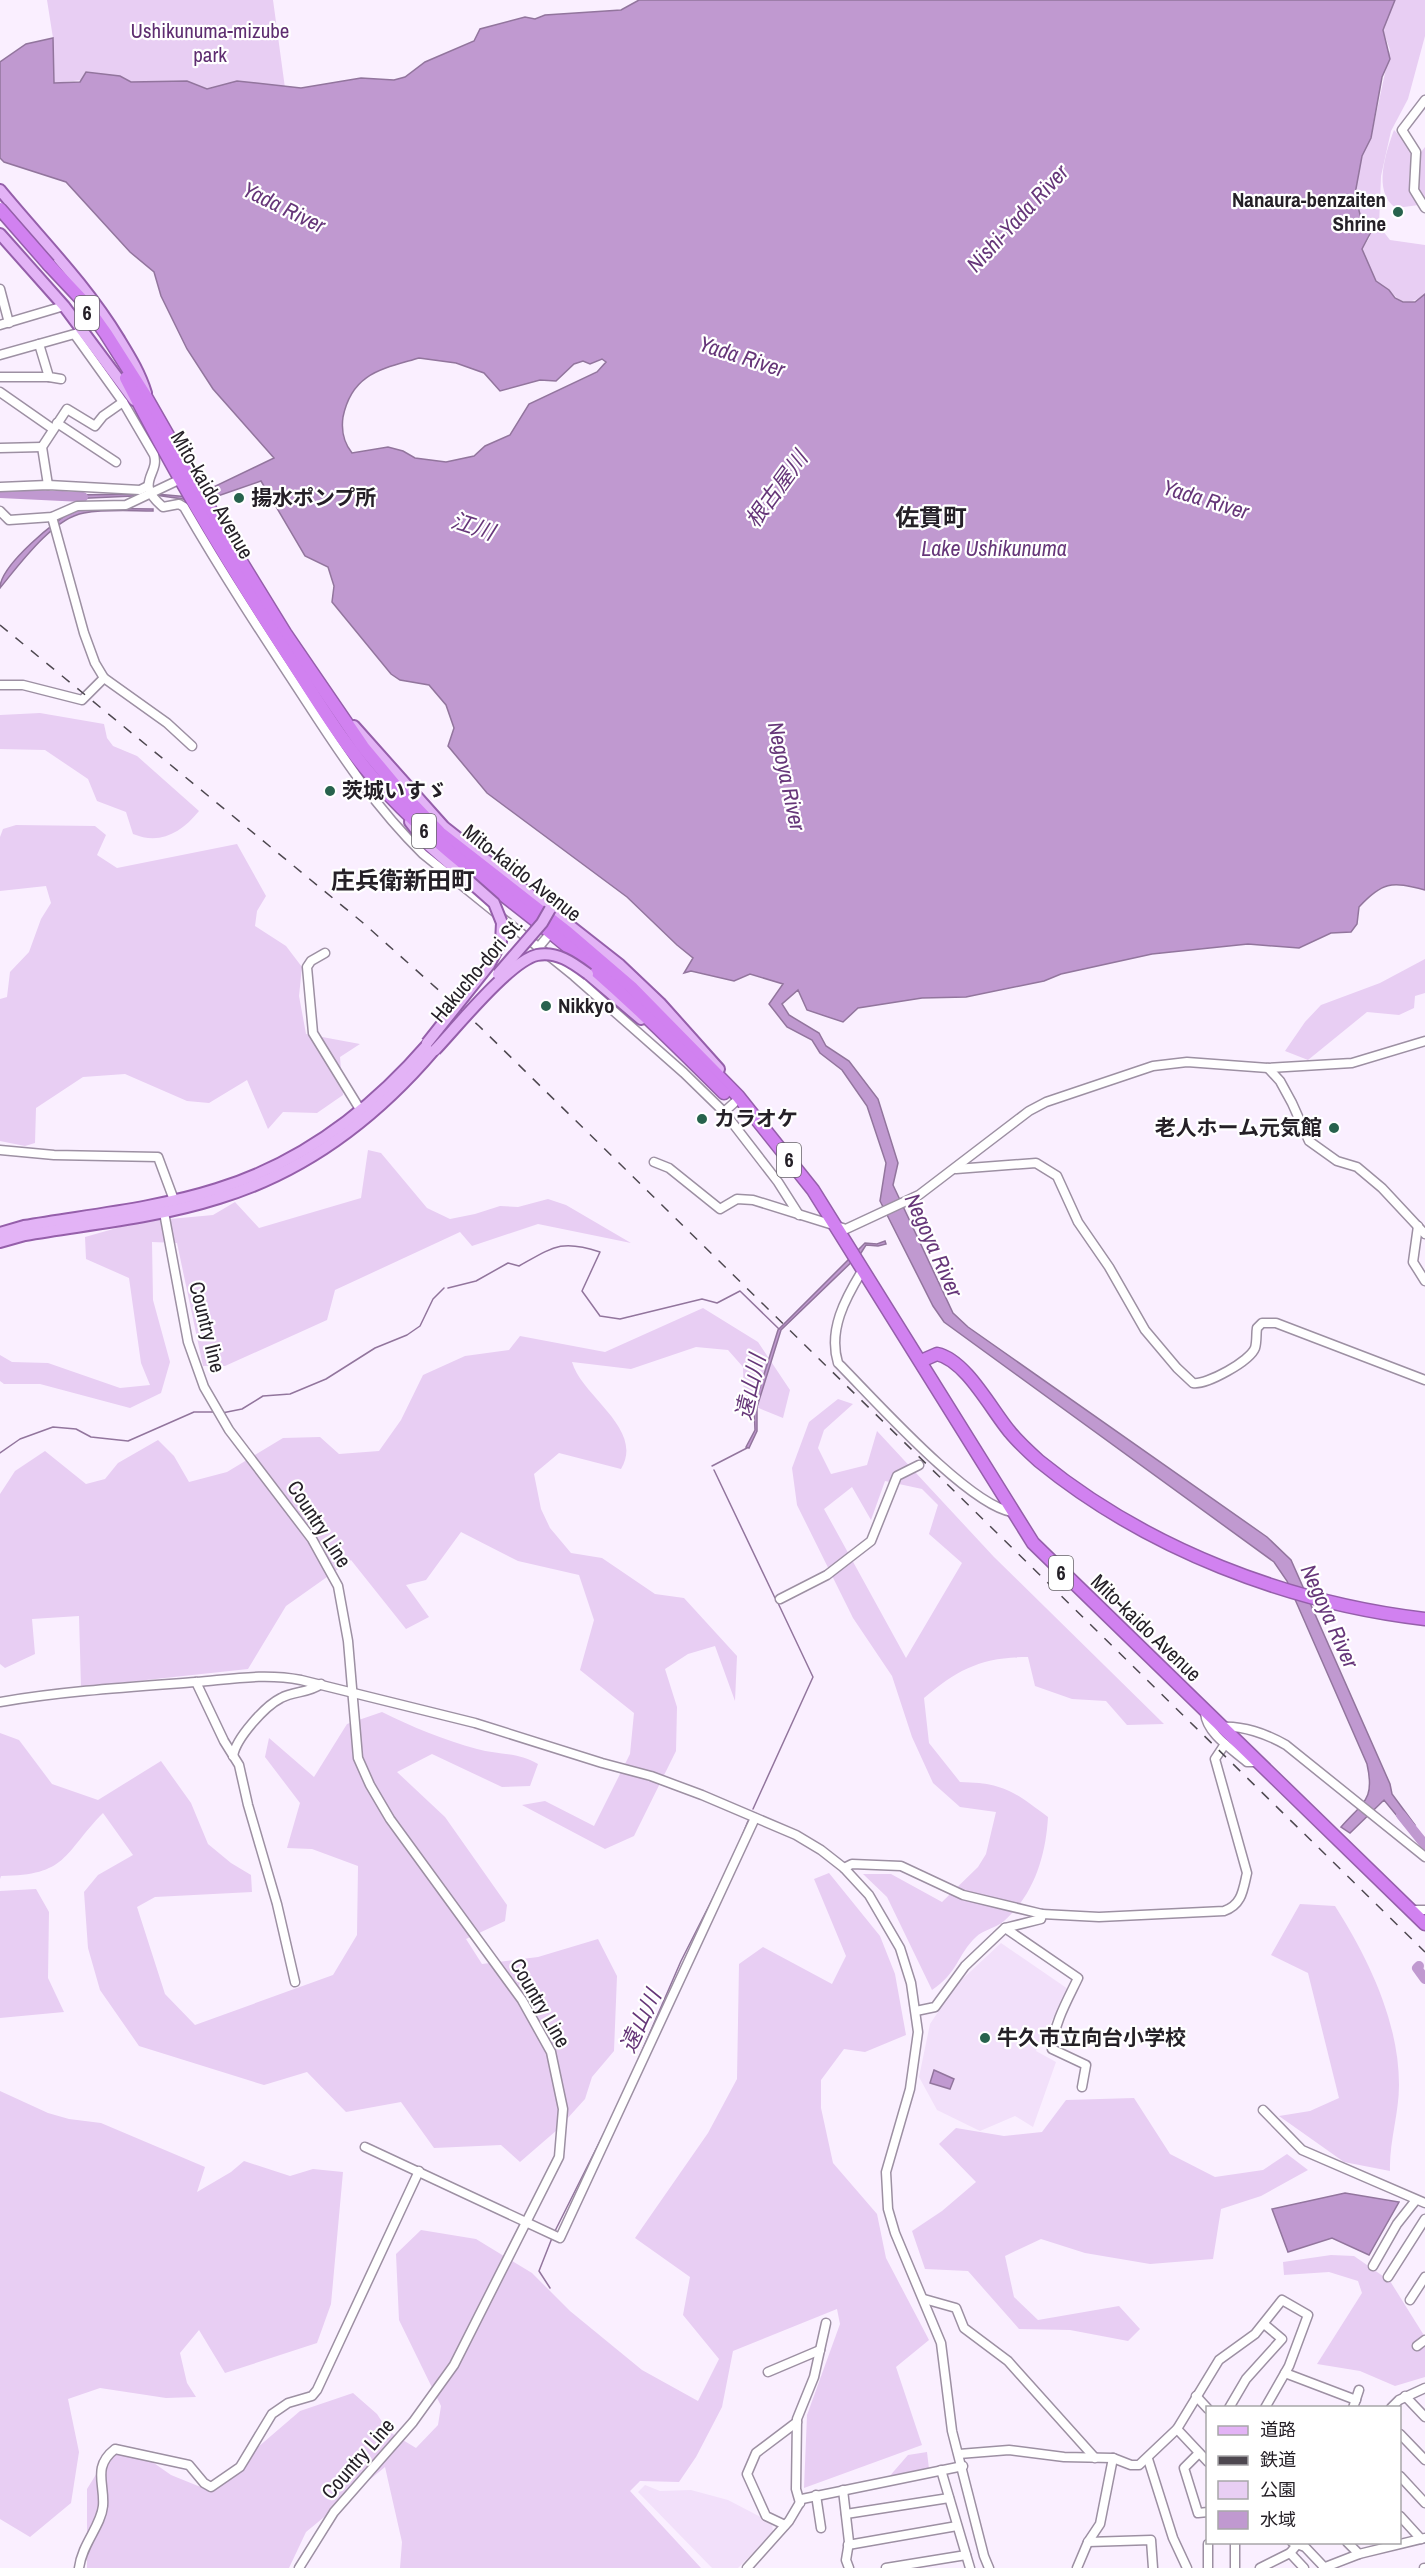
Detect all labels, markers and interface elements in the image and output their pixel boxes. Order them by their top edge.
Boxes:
park label: Ushikunuma-mizube park [131,16,289,69]
water label: Nishi-Yada River [959,157,1075,278]
water label: Yada River [238,174,331,240]
place label: Nanaura-benzaiten Shrine [1232,185,1386,238]
marker: Nanaura-benzaiten Shrine [1391,205,1405,219]
road number: 6 [75,296,99,330]
water label: Yada River [695,328,790,384]
street label: Mito-kaido Avenue [164,425,261,564]
water label: 根古屋川 [738,443,815,533]
water label: Yada River [1159,472,1254,527]
place label: 揚水ポンプ所 [251,483,376,512]
marker: 揚水ポンプ所 [232,491,246,505]
district label: 佐貫町 [895,501,967,533]
water label: 江川 [447,505,500,548]
water label: Lake Ushikunuma [921,533,1067,563]
water label: Negoya River [761,719,813,834]
place label: 茨城いすゞ [342,776,447,805]
marker: 茨城いすゞ [323,784,337,798]
road number: 6 [412,814,436,848]
street label: Mito-kaido Avenue [457,817,588,928]
district label: 庄兵衛新田町 [331,864,475,896]
street label: Hakucho-dori St. [424,911,529,1028]
place label: Nikkyo [558,991,614,1020]
marker: Nikkyo [539,999,553,1013]
place label: カラオケ [714,1104,798,1133]
marker: カラオケ [695,1112,709,1126]
place label: 老人ホーム元気館 [1155,1113,1322,1142]
marker: 老人ホーム元気館 [1327,1121,1341,1135]
road number: 6 [777,1143,801,1177]
water label: Negoya River [898,1189,971,1302]
street label: Country line [182,1278,233,1375]
water label: 遠山川 [728,1350,772,1423]
street label: Country Line [280,1474,358,1573]
road number: 6 [1049,1556,1073,1590]
water label: Negoya River [1294,1560,1367,1673]
street label: Mito-kaido Avenue [1085,1567,1208,1688]
street label: Country Line [503,1953,578,2053]
water label: 遠山川 [612,1983,668,2057]
place label: 牛久市立向台小学校 [997,2023,1186,2052]
marker: 牛久市立向台小学校 [978,2031,992,2045]
legend [1206,2406,1401,2544]
street label: Country Line [314,2412,401,2505]
text: 道路 [1260,2417,1296,2442]
text: 鉄道 [1260,2447,1296,2472]
text: 公園 [1260,2477,1296,2502]
text: 水域 [1260,2507,1296,2532]

